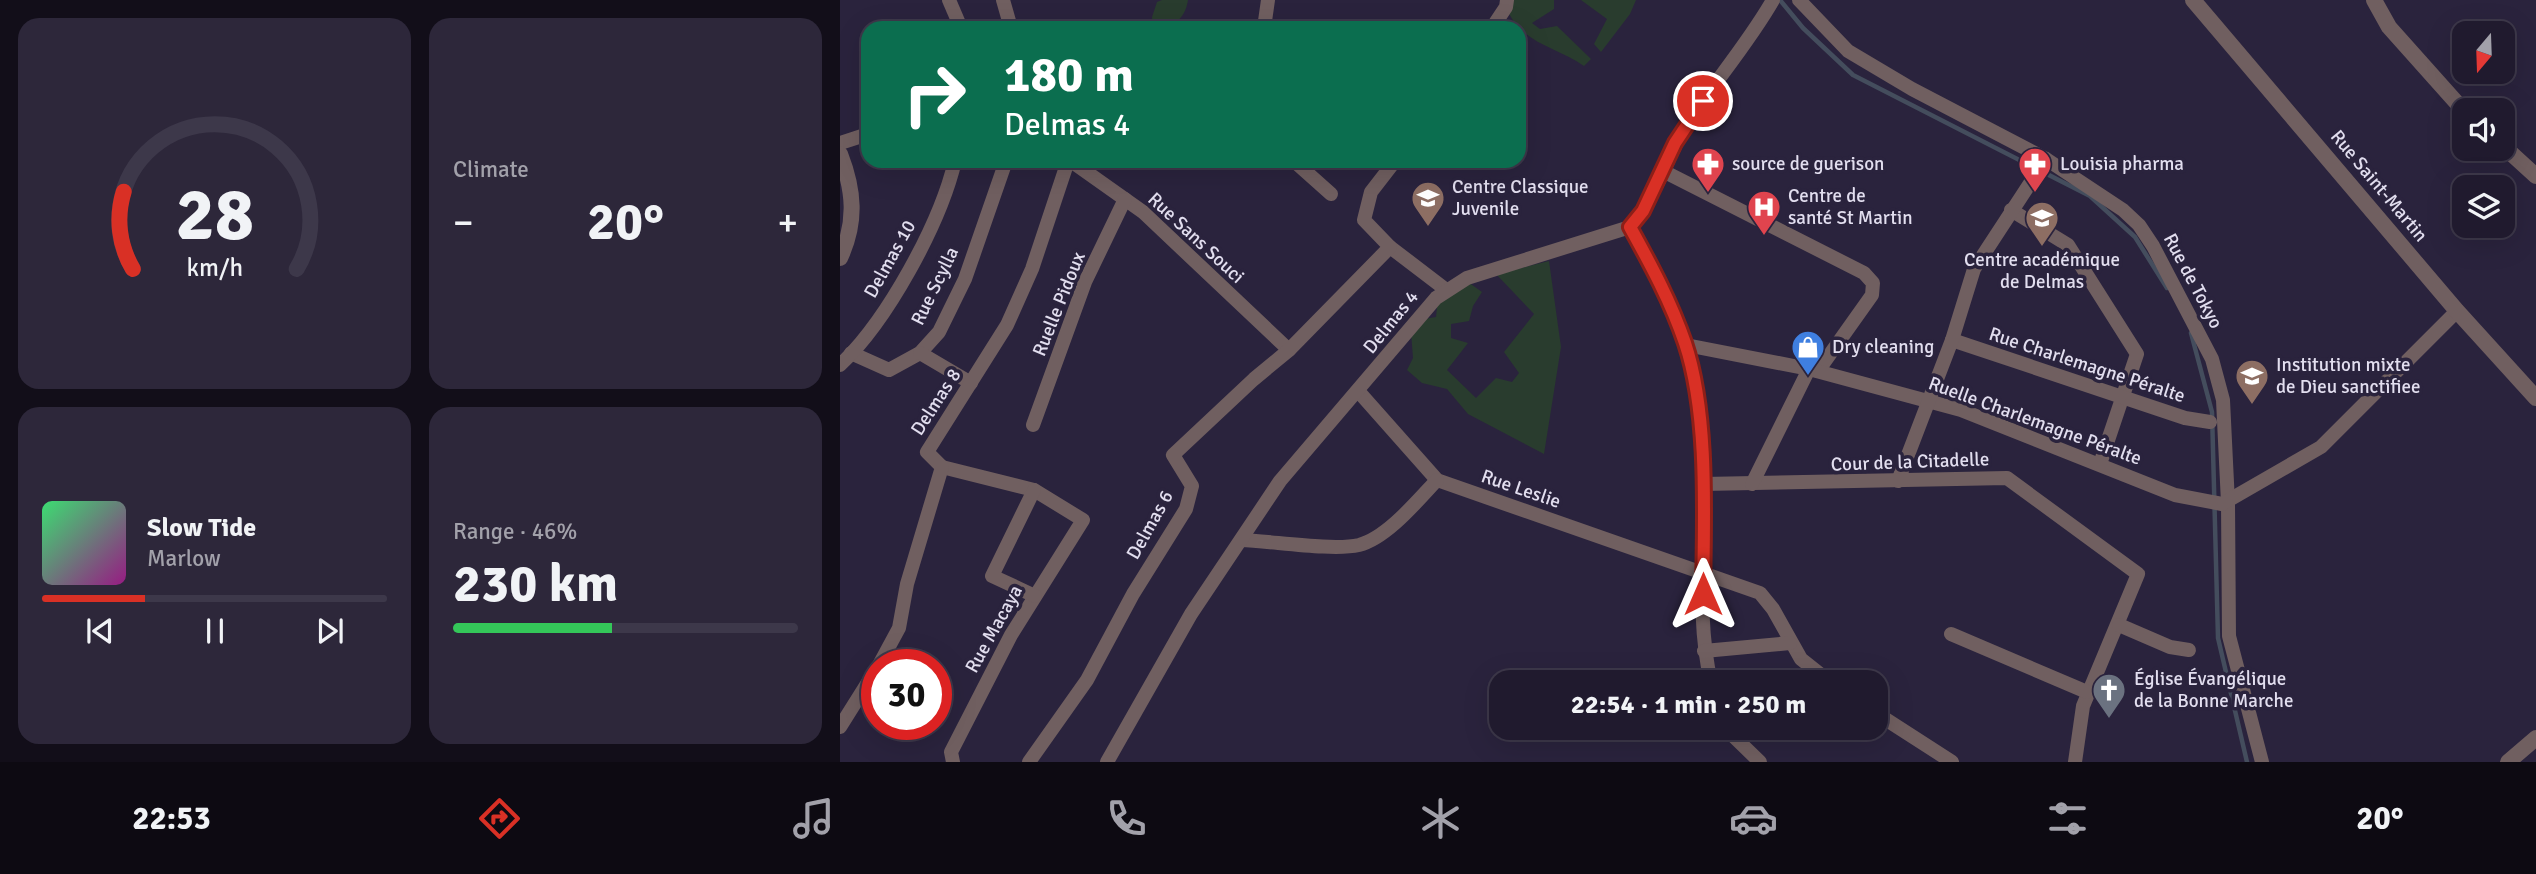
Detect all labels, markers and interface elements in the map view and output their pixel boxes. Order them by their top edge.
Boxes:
north arrow [2452,21,2515,84]
map controls [2452,21,2515,238]
text: 180 m [1004,45,1134,105]
icon: right [889,49,980,140]
pin [1673,71,1733,131]
icon: arrive [1684,82,1722,120]
button: sound [2452,98,2515,161]
text: Delmas 4 [1004,105,1130,144]
street label: Rue Saint-Martin [2325,125,2433,247]
pharmacy icon: source de guerison [1689,145,1727,194]
pharmacy icon: Louisia pharma [2016,145,2054,194]
place label: source de guerison [1732,152,1884,176]
place label: Louisia pharma [2060,152,2184,176]
text: Climate [453,155,529,184]
text: 28 [175,172,254,261]
place label: Centre Classique Juvenile [1452,175,1589,221]
button: layers [2452,175,2515,238]
school or university icon: Centre Classique Juvenile [1409,179,1447,228]
place label: Centre de santé St Martin [1788,184,1913,230]
street label: Rue Sans Souci [1143,187,1249,289]
hospital icon: Centre de santé St Martin [1745,188,1783,237]
text: 20° [587,190,664,254]
text: − [453,199,474,246]
text: + [777,199,798,246]
school or university icon: Centre académique de Delmas [2023,199,2061,248]
street label: Delmas 10 [859,216,921,302]
street label: Rue de Tokyo [2158,229,2228,333]
street label: Rue Scylla [906,243,964,329]
street label: Ruelle Pidoux [1027,248,1091,360]
place label: Centre académique de Delmas [1964,248,2120,294]
text: km/h [186,252,243,283]
street label: Delmas 4 [1358,285,1424,359]
street label: Rue Charlemagne Péralte [1986,322,2188,408]
shop icon: Dry cleaning [1789,328,1827,377]
place label: Dry cleaning [1832,335,1934,359]
place label: Institution mixte de Dieu sanctifiee [2276,353,2420,399]
school or university icon: Institution mixte de Dieu sanctifiee [2233,357,2271,406]
street label: Delmas 8 [906,364,966,440]
street label: Ruelle Charlemagne Péralte [1925,371,2145,471]
street label: Cour de la Citadelle [1830,447,1990,477]
street label: Rue Leslie [1478,464,1564,514]
street label: Delmas 6 [1121,486,1179,564]
text: Slow Tide [147,512,256,544]
text: Range · 46% [453,517,577,546]
text: Marlow [147,544,221,573]
text: 230 km [453,552,618,616]
position arrow [1666,557,1740,631]
street label: Rue Macaya [960,581,1028,677]
icon: previous [81,612,119,650]
icon: pause [196,612,234,650]
icon: next [311,612,349,650]
speed limit sign: 30 [861,649,952,740]
place label: Église Évangélique de la Bonne Marche [2134,667,2293,713]
church icon: Église Évangélique de la Bonne Marche [2090,671,2128,720]
text: 22:54 · 1 min · 250 m [1571,689,1806,721]
icon: directions [475,794,524,843]
icon: music [789,794,838,843]
icon: phone [1102,794,1151,843]
icon: climate [1416,794,1465,843]
icon: car [1729,794,1778,843]
icon: filters [2043,794,2092,843]
text: 22:53 [132,799,211,838]
text: 20° [2356,799,2404,838]

